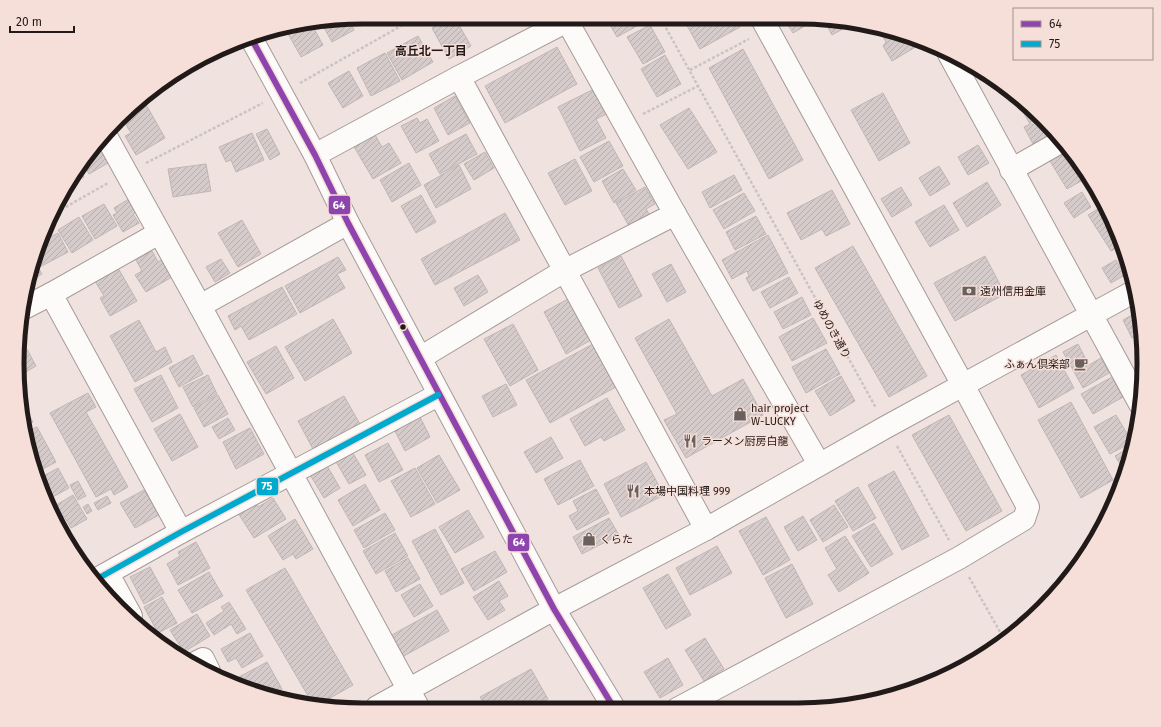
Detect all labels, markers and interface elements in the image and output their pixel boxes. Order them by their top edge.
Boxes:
scale bar [10,8,74,34]
legend [1013,8,1153,60]
text: 20 m [16,15,42,29]
text: 64 [1049,17,1062,31]
text: 75 [1049,37,1060,51]
district label: 高丘北一丁目 [395,44,467,58]
line badge: 64 [328,195,351,215]
text: 64 [333,199,345,212]
bank icon: 遠州信用金庫 [961,283,977,299]
place label: 遠州信用金庫 [980,285,1046,298]
street label: ゆめのき通り [810,297,853,361]
unlabelled marker [398,322,408,332]
cafe icon: ふぁん倶楽部 [1073,356,1089,372]
place label: ふぁん倶楽部 [1004,358,1070,371]
place label: hair project W-LUCKY [751,402,809,428]
shop icon: hair project W-LUCKY [732,406,748,422]
restaurant icon: ラーメン厨房白龍 [682,433,698,449]
place label: ラーメン厨房白龍 [701,435,789,448]
line badge: 75 [256,477,279,496]
text: 75 [262,480,273,493]
restaurant icon: 本場中国料理 999 [625,483,641,499]
place label: 本場中国料理 999 [644,485,730,498]
shop icon: くらた [581,531,597,547]
line badge: 64 [507,533,530,552]
place label: くらた [600,533,633,546]
text: 64 [513,536,525,549]

